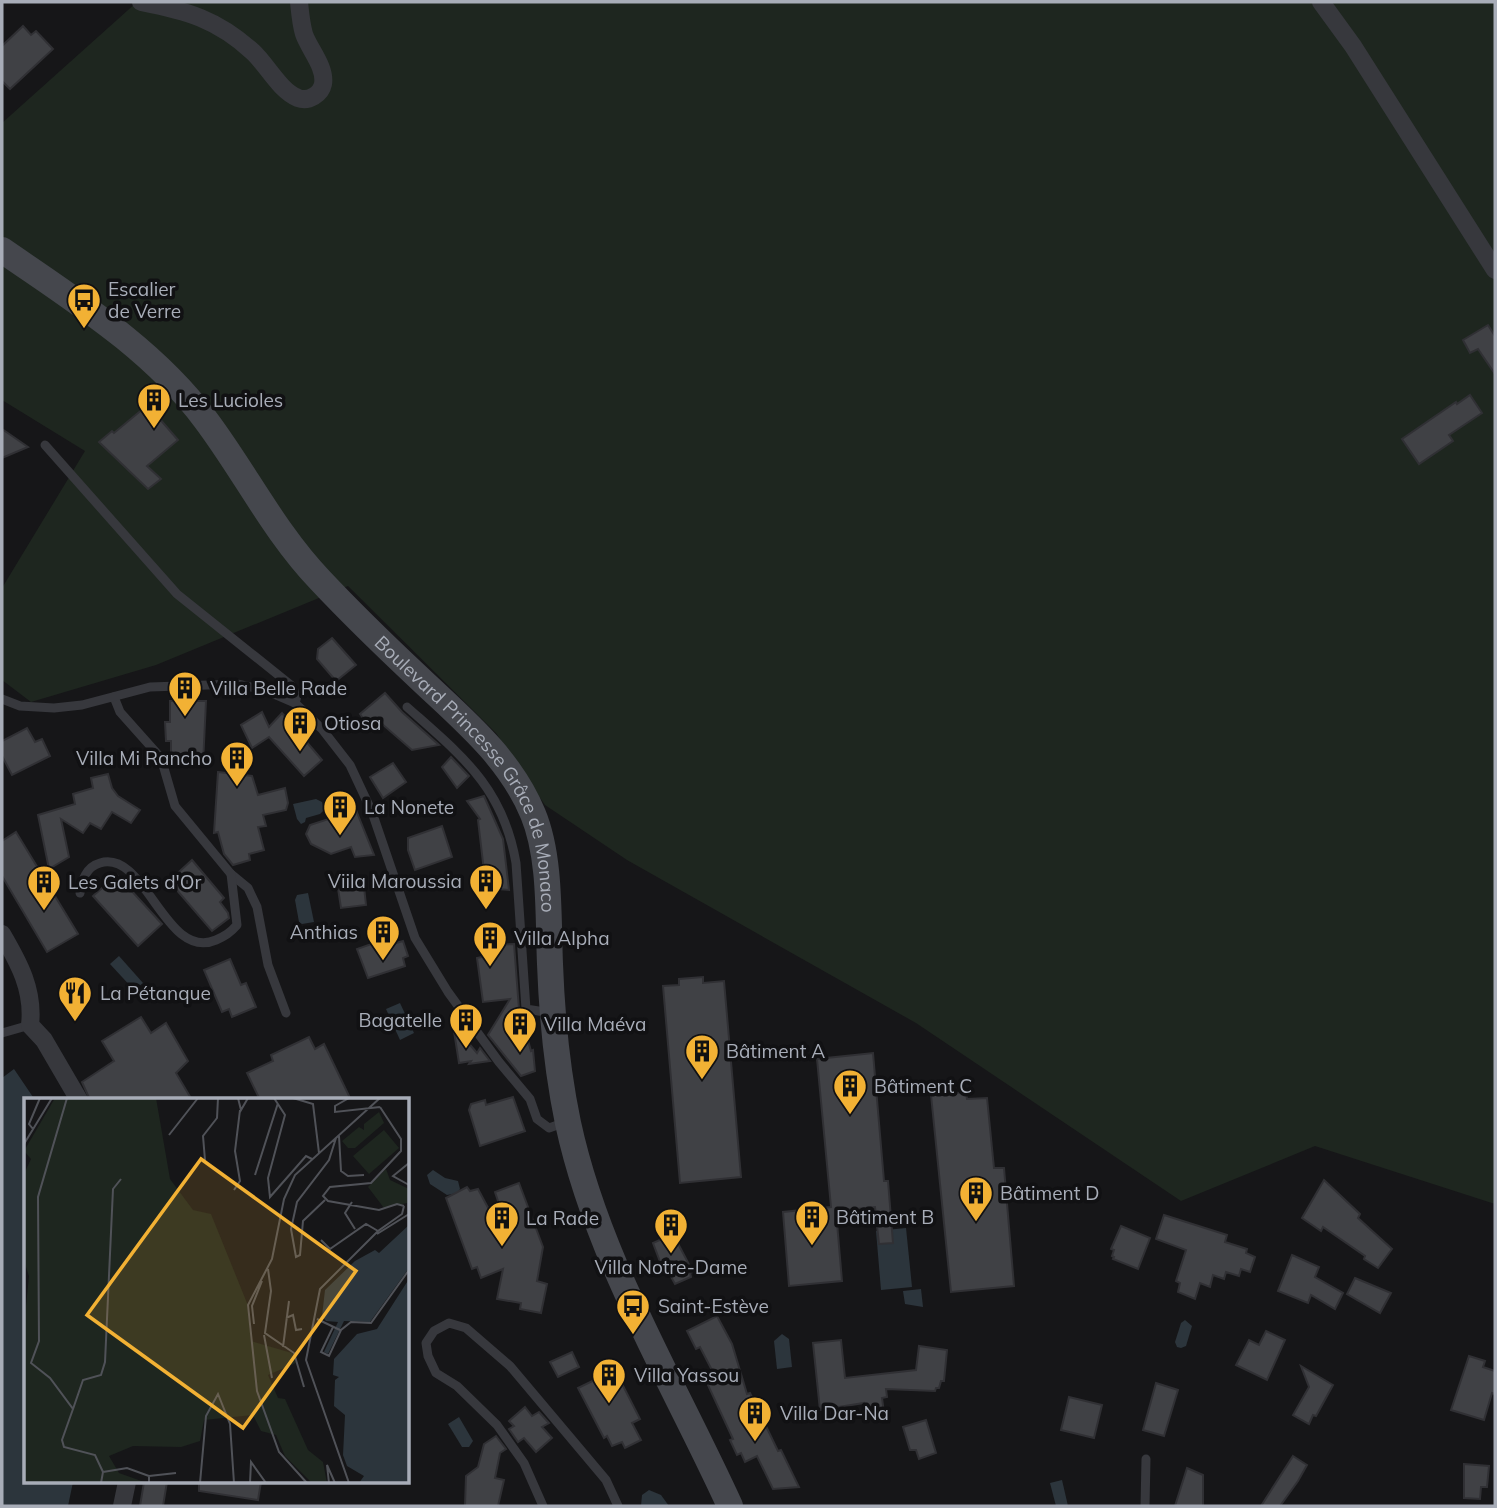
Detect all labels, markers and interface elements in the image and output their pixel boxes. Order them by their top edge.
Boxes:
place label: Escalier de Verre [108,277,181,323]
bus stop icon: Escalier de Verre [65,281,103,330]
building icon: Les Lucioles [135,381,173,430]
place label: Les Lucioles [178,388,283,412]
street label: Boulevard Princesse Grâce de Monaco [370,630,561,913]
building icon: Villa Belle Rade [166,669,204,718]
place label: Villa Belle Rade [210,676,347,700]
building icon: Otiosa [281,704,319,753]
place label: Otiosa [324,711,382,735]
building icon: Villa Mi Rancho [218,739,256,788]
place label: Villa Mi Rancho [76,746,212,770]
building icon: La Nonete [321,788,359,837]
place label: La Nonete [364,795,454,819]
building icon: Viila Maroussia [467,862,505,911]
building icon: Les Galets d'Or [25,863,63,912]
place label: Viila Maroussia [328,869,462,893]
place label: Les Galets d'Or [68,870,201,894]
building icon: Anthias [364,913,402,962]
building icon: Villa Alpha [471,919,509,968]
place label: Anthias [290,920,358,944]
place label: Villa Alpha [514,926,610,950]
restaurant icon: La Pétanque [56,974,94,1023]
place label: La Pétanque [100,981,211,1005]
building icon: Bagatelle [447,1001,485,1050]
building icon: Villa Maéva [501,1005,539,1054]
place label: Bagatelle [359,1008,442,1032]
place label: Villa Maéva [544,1012,646,1036]
building icon: Bâtiment A [683,1032,721,1081]
place label: Bâtiment A [726,1039,825,1063]
building icon: Bâtiment C [831,1067,869,1116]
place label: Bâtiment C [874,1074,972,1098]
inset map [24,1098,410,1484]
building icon: Bâtiment D [957,1174,995,1223]
place label: Bâtiment D [1000,1181,1099,1205]
building icon: Bâtiment B [793,1198,831,1247]
building icon: La Rade [483,1199,521,1248]
place label: Bâtiment B [836,1205,934,1229]
place label: La Rade [526,1206,599,1230]
building icon: Villa Notre-Dame [652,1206,690,1255]
place label: Villa Notre-Dame [595,1255,747,1279]
bus stop icon: Saint-Estève [614,1287,652,1336]
place label: Saint-Estève [658,1294,769,1318]
building icon: Villa Yassou [590,1356,628,1405]
place label: Villa Yassou [634,1363,739,1387]
building icon: Villa Dar-Na [736,1394,774,1443]
place label: Villa Dar-Na [780,1401,889,1425]

